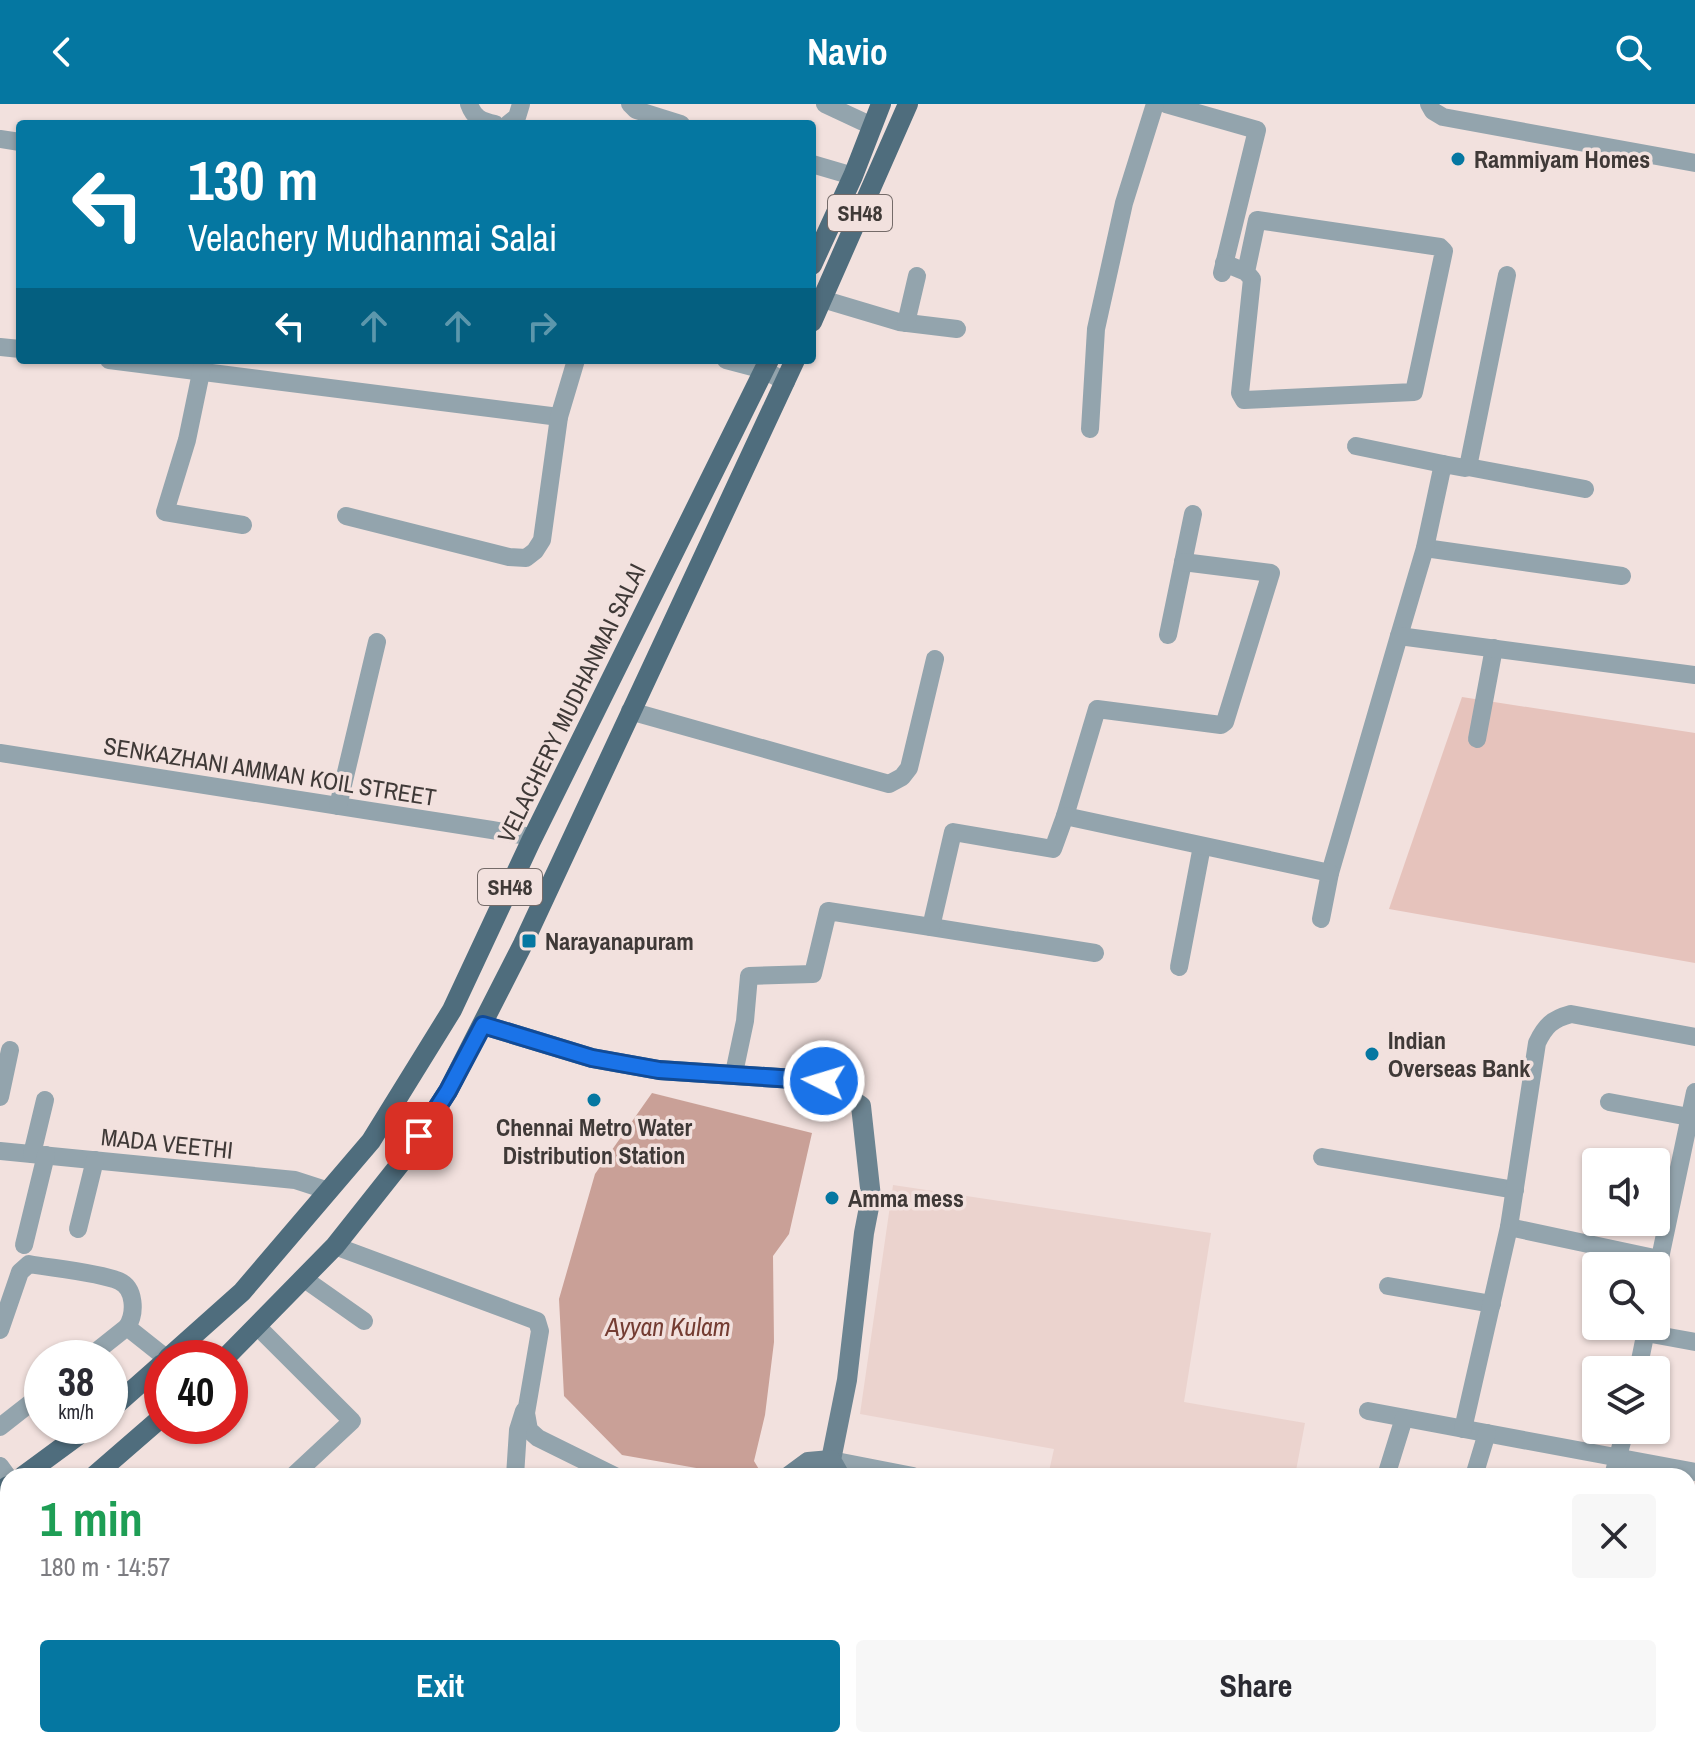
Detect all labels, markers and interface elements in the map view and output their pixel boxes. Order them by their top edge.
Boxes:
text: Navio [807,28,888,76]
icon: back [40,30,84,74]
icon: search [1611,30,1655,74]
text: 130 m [188,142,318,217]
place label: Rammiyam Homes [1474,143,1650,175]
marker: Rammiyam Homes [1449,150,1467,168]
icon: left [56,152,160,256]
road number: SH48 [828,195,892,231]
text: Velachery Mudhanmai Salai [188,214,557,262]
icon: left [268,304,312,348]
icon: ahead [352,304,396,348]
icon: ahead [436,304,480,348]
icon: right [520,304,564,348]
street label: VELACHERY MUDHANMAI SALAI [489,558,653,848]
street label: SENKAZHANI AMMAN KOIL STREET [102,729,438,813]
road number: SH48 [478,869,542,905]
place label: Narayanapuram [545,925,694,957]
marker: Narayanapuram [520,932,538,950]
place label: Indian Overseas Bank [1388,1024,1530,1084]
position arrow [782,1039,866,1123]
marker: Indian Overseas Bank [1363,1045,1381,1063]
marker: Chennai Metro Water Distribution Station [585,1091,603,1109]
pin [385,1102,453,1170]
place label: Chennai Metro Water Distribution Station [496,1111,692,1171]
icon: arrive [397,1114,441,1158]
street label: MADA VEETHI [100,1120,234,1166]
map controls [1582,1148,1670,1444]
button: sound [1582,1148,1670,1236]
place label: Amma mess [848,1182,964,1214]
marker: Amma mess [823,1189,841,1207]
button: search [1582,1252,1670,1340]
water label: Ayyan Kulam [604,1309,731,1344]
speed limit sign: 40 [144,1340,248,1444]
text: 38 [58,1355,94,1408]
button: layers [1582,1356,1670,1444]
text: km/h [58,1398,94,1425]
text: 1 min [40,1486,143,1551]
button: close [1572,1494,1656,1578]
text: 180 m · 14:57 [40,1549,170,1584]
button: Exit [40,1640,840,1732]
button: Share [856,1640,1656,1732]

